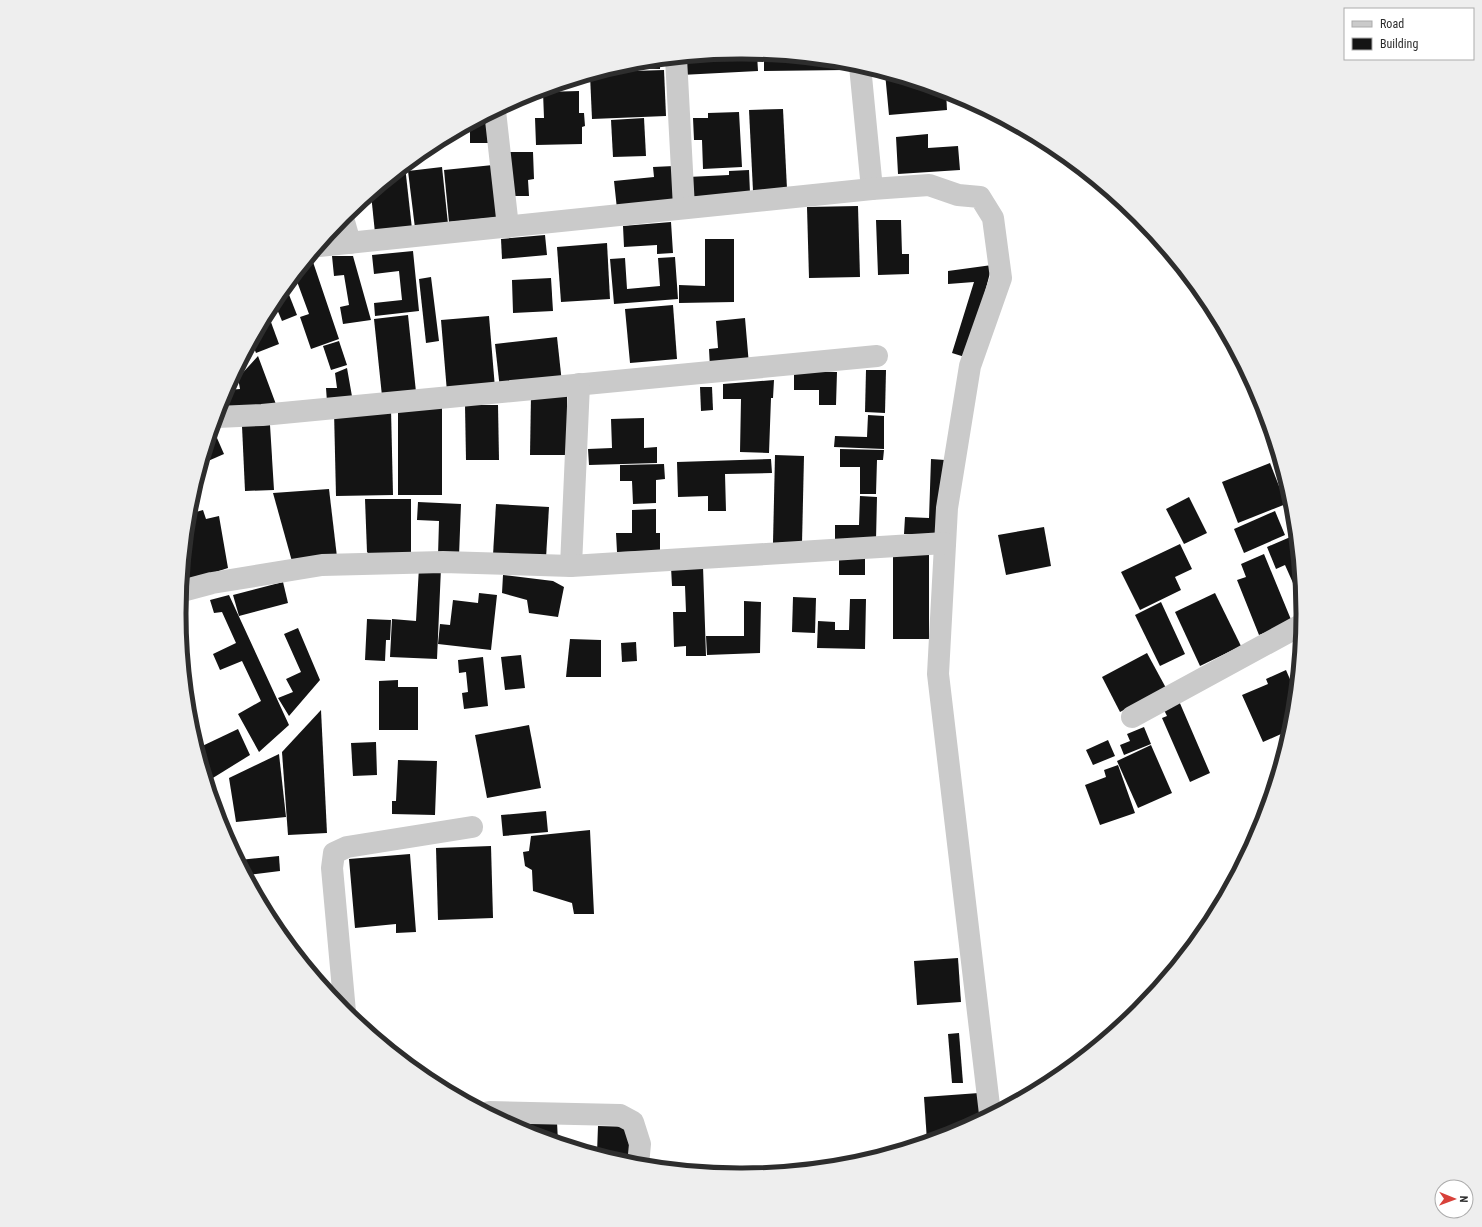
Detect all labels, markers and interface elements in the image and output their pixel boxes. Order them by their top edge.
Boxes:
legend [1344,8,1474,60]
text: Road [1380,17,1404,31]
text: Building [1380,37,1418,51]
north arrow [1434,1179,1474,1219]
text: N [1457,1196,1470,1203]

